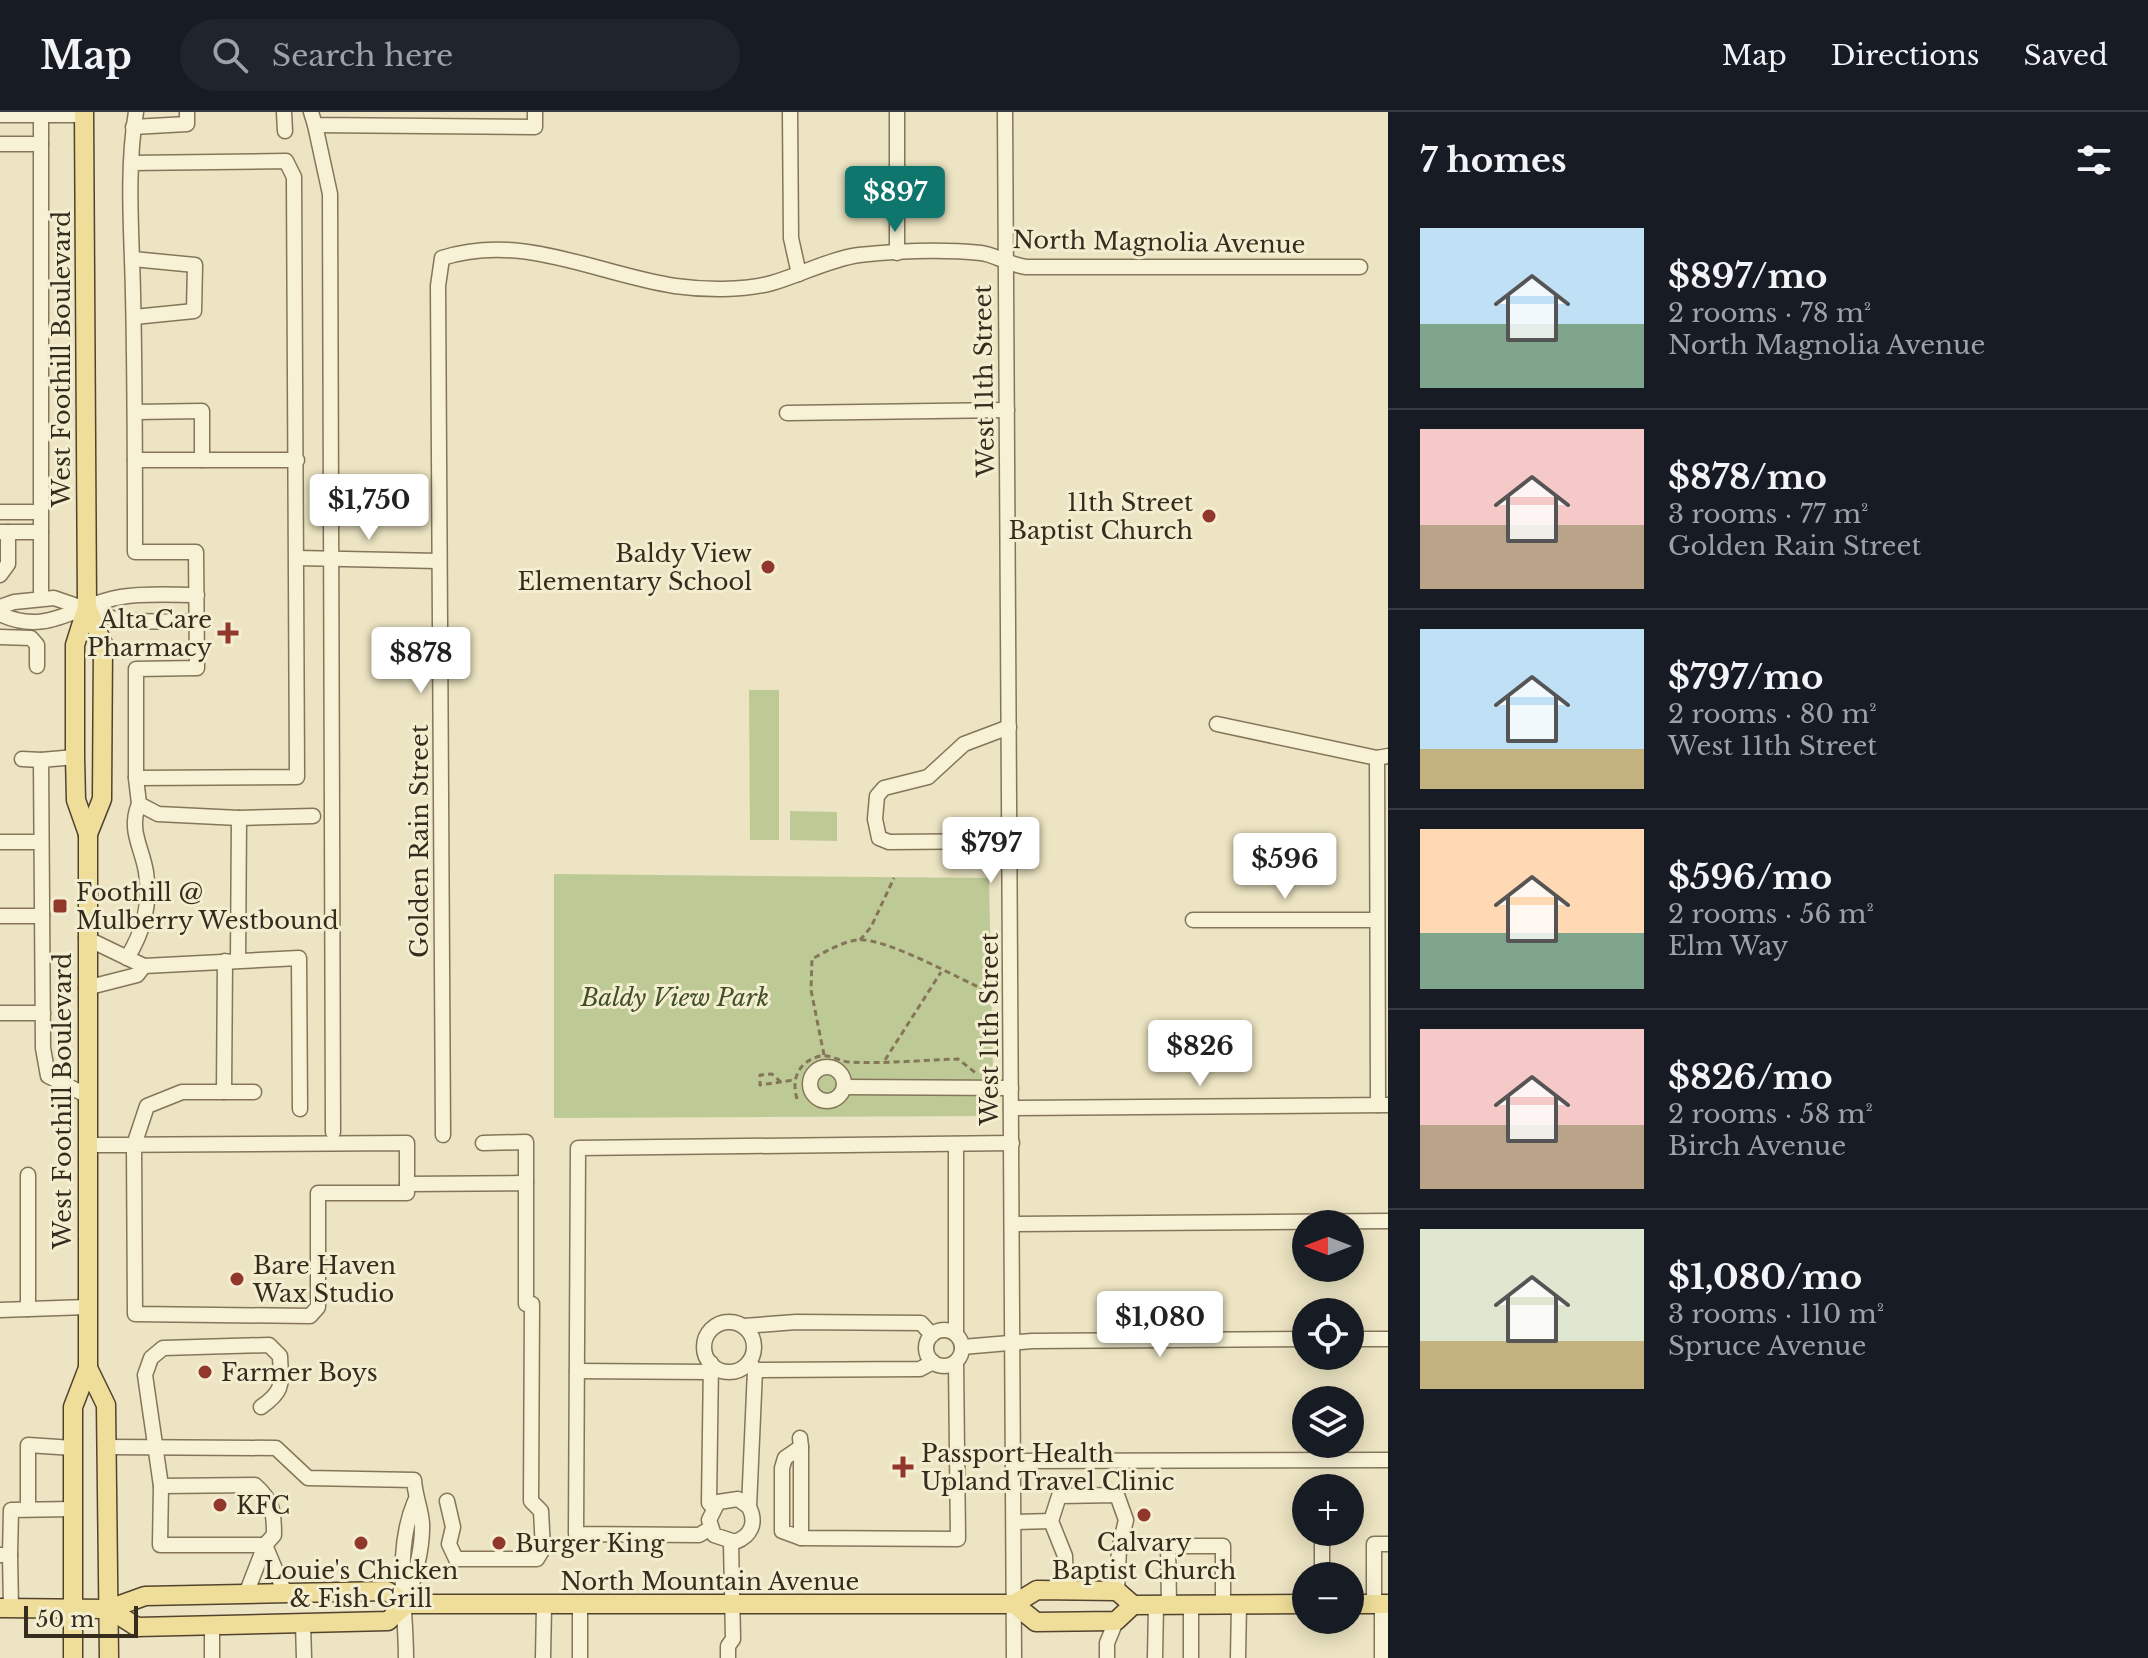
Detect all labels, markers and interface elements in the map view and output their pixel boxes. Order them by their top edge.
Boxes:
search box [180,19,740,91]
text: Map [40,32,132,79]
icon: search [208,33,252,77]
text: Search here [272,37,453,74]
text: Map [1722,38,1787,73]
text: Directions [1831,38,1980,73]
text: Saved [2024,38,2108,73]
icon: filters [2072,138,2116,182]
text: 7 homes [1420,139,1567,181]
pin: $897 [848,166,942,234]
text: $897 [863,176,927,208]
street label: West Foothill Boulevard [47,211,76,508]
street label: North Magnolia Avenue [1012,225,1306,259]
text: $897/mo [1668,255,1827,297]
icon: home [1484,260,1580,356]
street label: West 11th Street [968,284,1000,479]
text: 2 rooms · 78 m² [1668,297,1871,329]
text: North Magnolia Avenue [1668,329,1985,361]
text: $878/mo [1668,456,1827,498]
icon: home [1484,461,1580,557]
pin: $1,750 [304,474,434,542]
text: $1,750 [328,484,410,516]
place label: 11th Street Baptist Church [1008,488,1193,545]
text: 3 rooms · 77 m² [1668,498,1869,530]
marker: 11th Street Baptist Church [1200,507,1218,525]
text: Golden Rain Street [1668,530,1921,562]
place label: Baldy View Elementary School [518,539,753,596]
marker: Baldy View Elementary School [759,558,777,576]
place label: Alta Care Pharmacy [87,605,213,662]
marker: Alta Care Pharmacy [219,624,237,642]
pin: $878 [374,627,468,695]
text: $878 [389,637,453,669]
text: $797/mo [1668,656,1823,698]
icon: home [1484,661,1580,757]
text: 2 rooms · 80 m² [1668,698,1877,730]
street label: Golden Rain Street [405,724,434,958]
text: West 11th Street [1668,730,1877,762]
pin: $797 [944,817,1038,885]
text: $797 [960,827,1022,859]
pin: $596 [1238,833,1332,901]
text: $596 [1251,843,1319,875]
text: $596/mo [1668,856,1832,898]
icon: home [1484,861,1580,957]
place label: Foothill @ Mulberry Westbound [76,878,339,935]
marker: Foothill @ Mulberry Westbound [51,897,69,915]
text: 2 rooms · 56 m² [1668,898,1874,930]
text: Elm Way [1668,930,1788,962]
street label: West 11th Street [975,932,1004,1127]
street label: West Foothill Boulevard [48,953,77,1250]
park label: Baldy View Park [580,983,769,1012]
pin: $826 [1153,1020,1247,1088]
text: $826 [1166,1030,1234,1062]
text: $826/mo [1668,1056,1833,1098]
icon: home [1484,1061,1580,1157]
text: 2 rooms · 58 m² [1668,1098,1873,1130]
text: Birch Avenue [1668,1130,1846,1162]
north arrow [1292,1210,1364,1282]
map controls [1292,1210,1364,1634]
place label: Bare Haven Wax Studio [252,1251,396,1308]
text: $1,080/mo [1668,1256,1862,1298]
icon: home [1484,1261,1580,1357]
marker: Bare Haven Wax Studio [228,1270,246,1288]
pin: $1,080 [1095,1291,1225,1359]
button: locate [1292,1298,1364,1370]
text: 3 rooms · 110 m² [1668,1298,1884,1330]
text: $1,080 [1115,1301,1205,1333]
text: Spruce Avenue [1668,1330,1866,1362]
place label: Farmer Boys [221,1358,378,1387]
marker: Farmer Boys [196,1363,214,1381]
button: layers [1292,1386,1364,1458]
place label: Passport Health Upland Travel Clinic [921,1439,1175,1496]
marker: Passport Health Upland Travel Clinic [892,1456,914,1478]
button: + [1292,1474,1364,1546]
place label: KFC [236,1491,290,1520]
marker: KFC [211,1496,229,1514]
marker: Calvary Baptist Church [1135,1506,1153,1524]
place label: Calvary Baptist Church [1052,1528,1236,1585]
place label: Burger King [515,1529,665,1558]
marker: Louie's Chicken & Fish Grill [352,1534,370,1552]
marker: Burger King [490,1534,508,1552]
place label: Louie's Chicken & Fish Grill [264,1556,458,1613]
button: − [1292,1562,1364,1634]
street label: North Mountain Avenue [561,1567,859,1596]
scale bar [24,1602,138,1638]
text: 50 m [36,1606,94,1633]

